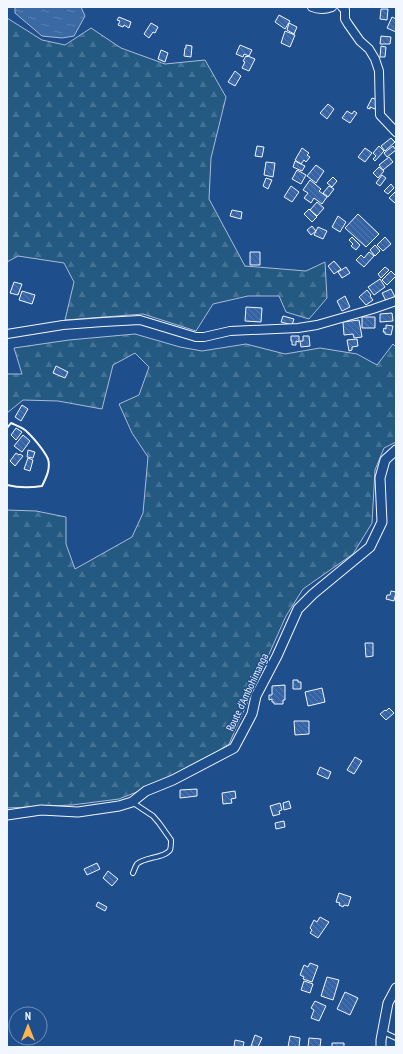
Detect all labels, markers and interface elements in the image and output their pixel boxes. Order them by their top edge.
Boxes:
street label: Route d'Ambohimanga [223,651,271,733]
north arrow [8,1006,48,1046]
text: N [25,1009,31,1023]

